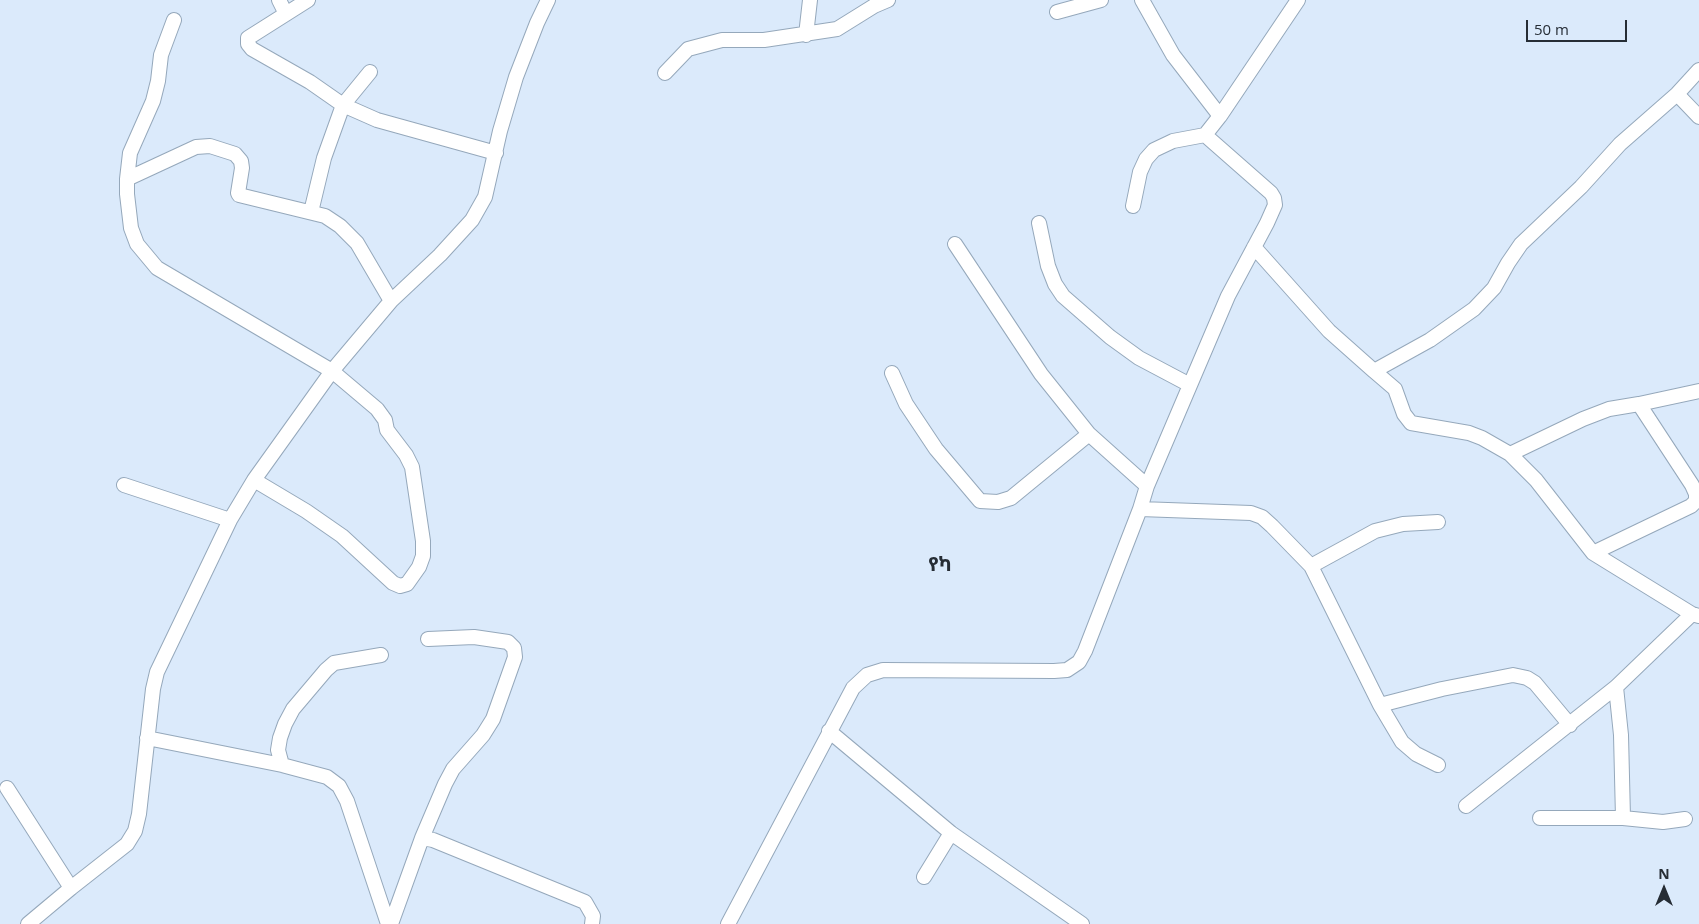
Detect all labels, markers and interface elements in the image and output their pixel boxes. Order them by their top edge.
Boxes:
scale bar [1529,10,1630,42]
text: 50 m [1534,19,1569,39]
district label: የካ [928,553,952,577]
north arrow [1639,864,1689,914]
text: N [1658,864,1670,883]

